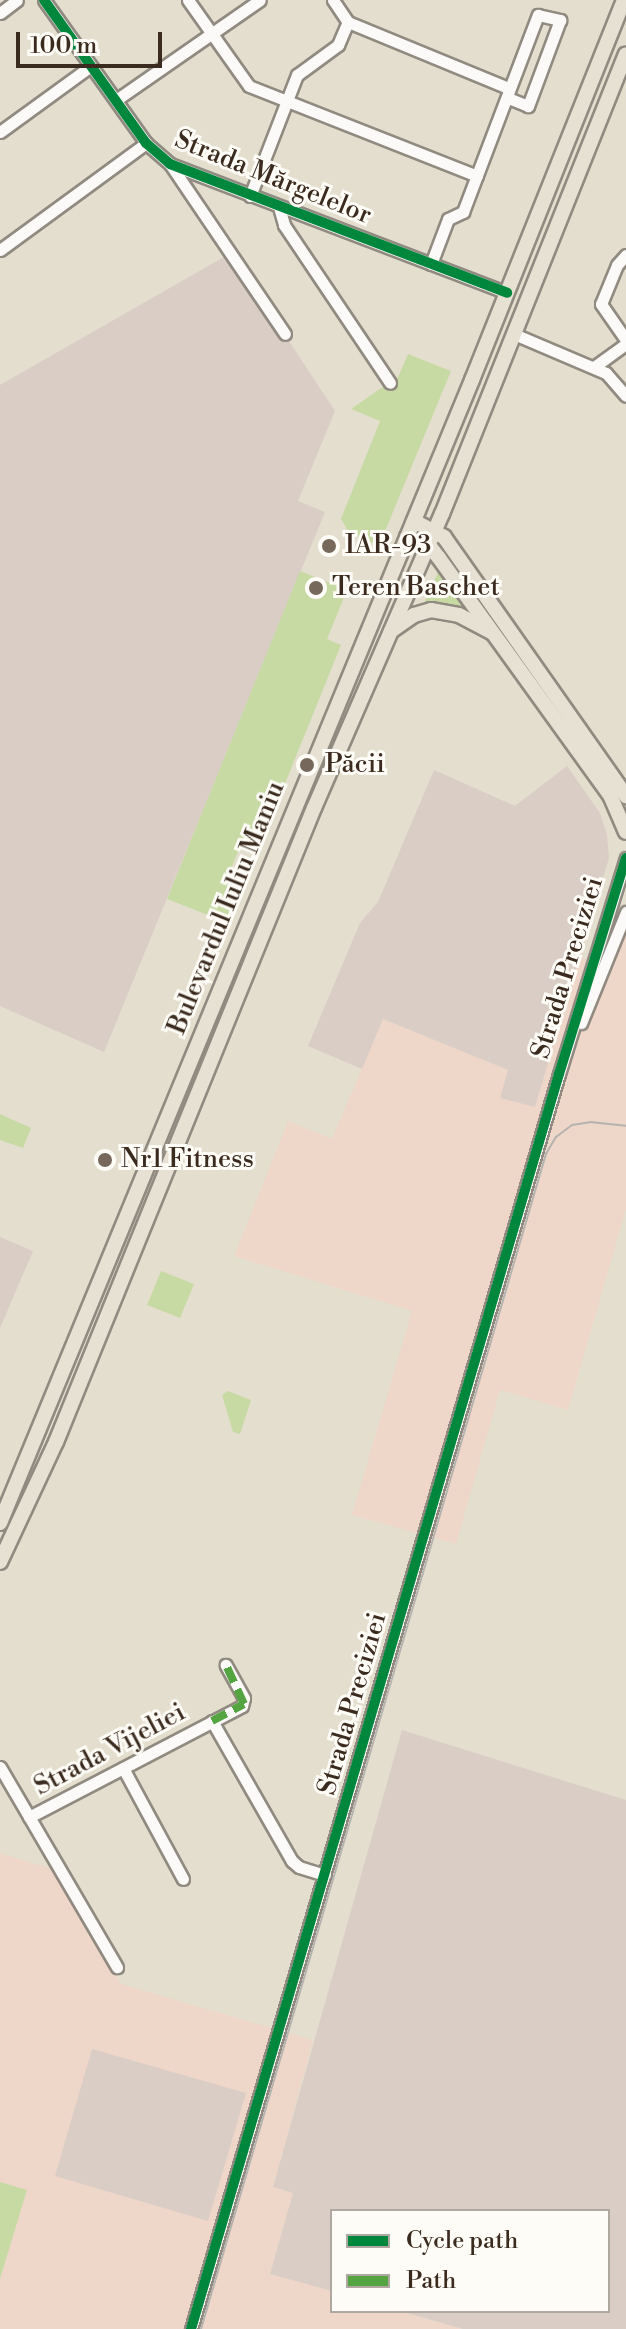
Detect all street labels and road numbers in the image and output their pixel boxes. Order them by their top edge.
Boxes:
street label: Strada Mărgelelor [170,124,376,232]
street label: Bulevardul Iuliu Maniu [162,777,292,1039]
street label: Strada Preciziei [526,873,610,1063]
street label: Strada Preciziei [312,1609,394,1799]
street label: Strada Vijeliei [29,1697,191,1803]

